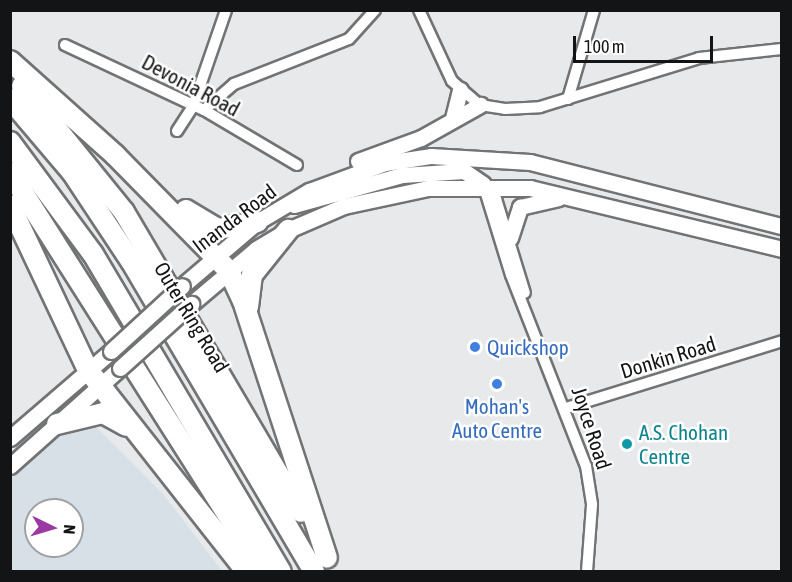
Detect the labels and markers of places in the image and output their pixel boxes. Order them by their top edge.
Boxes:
place label: Quickshop [487,334,569,360]
marker: Quickshop [468,340,482,354]
marker: Mohan's Auto Centre [490,377,504,391]
place label: Mohan's Auto Centre [452,393,542,443]
place label: A.S. Chohan Centre [639,419,728,469]
marker: A.S. Chohan Centre [620,437,634,451]

